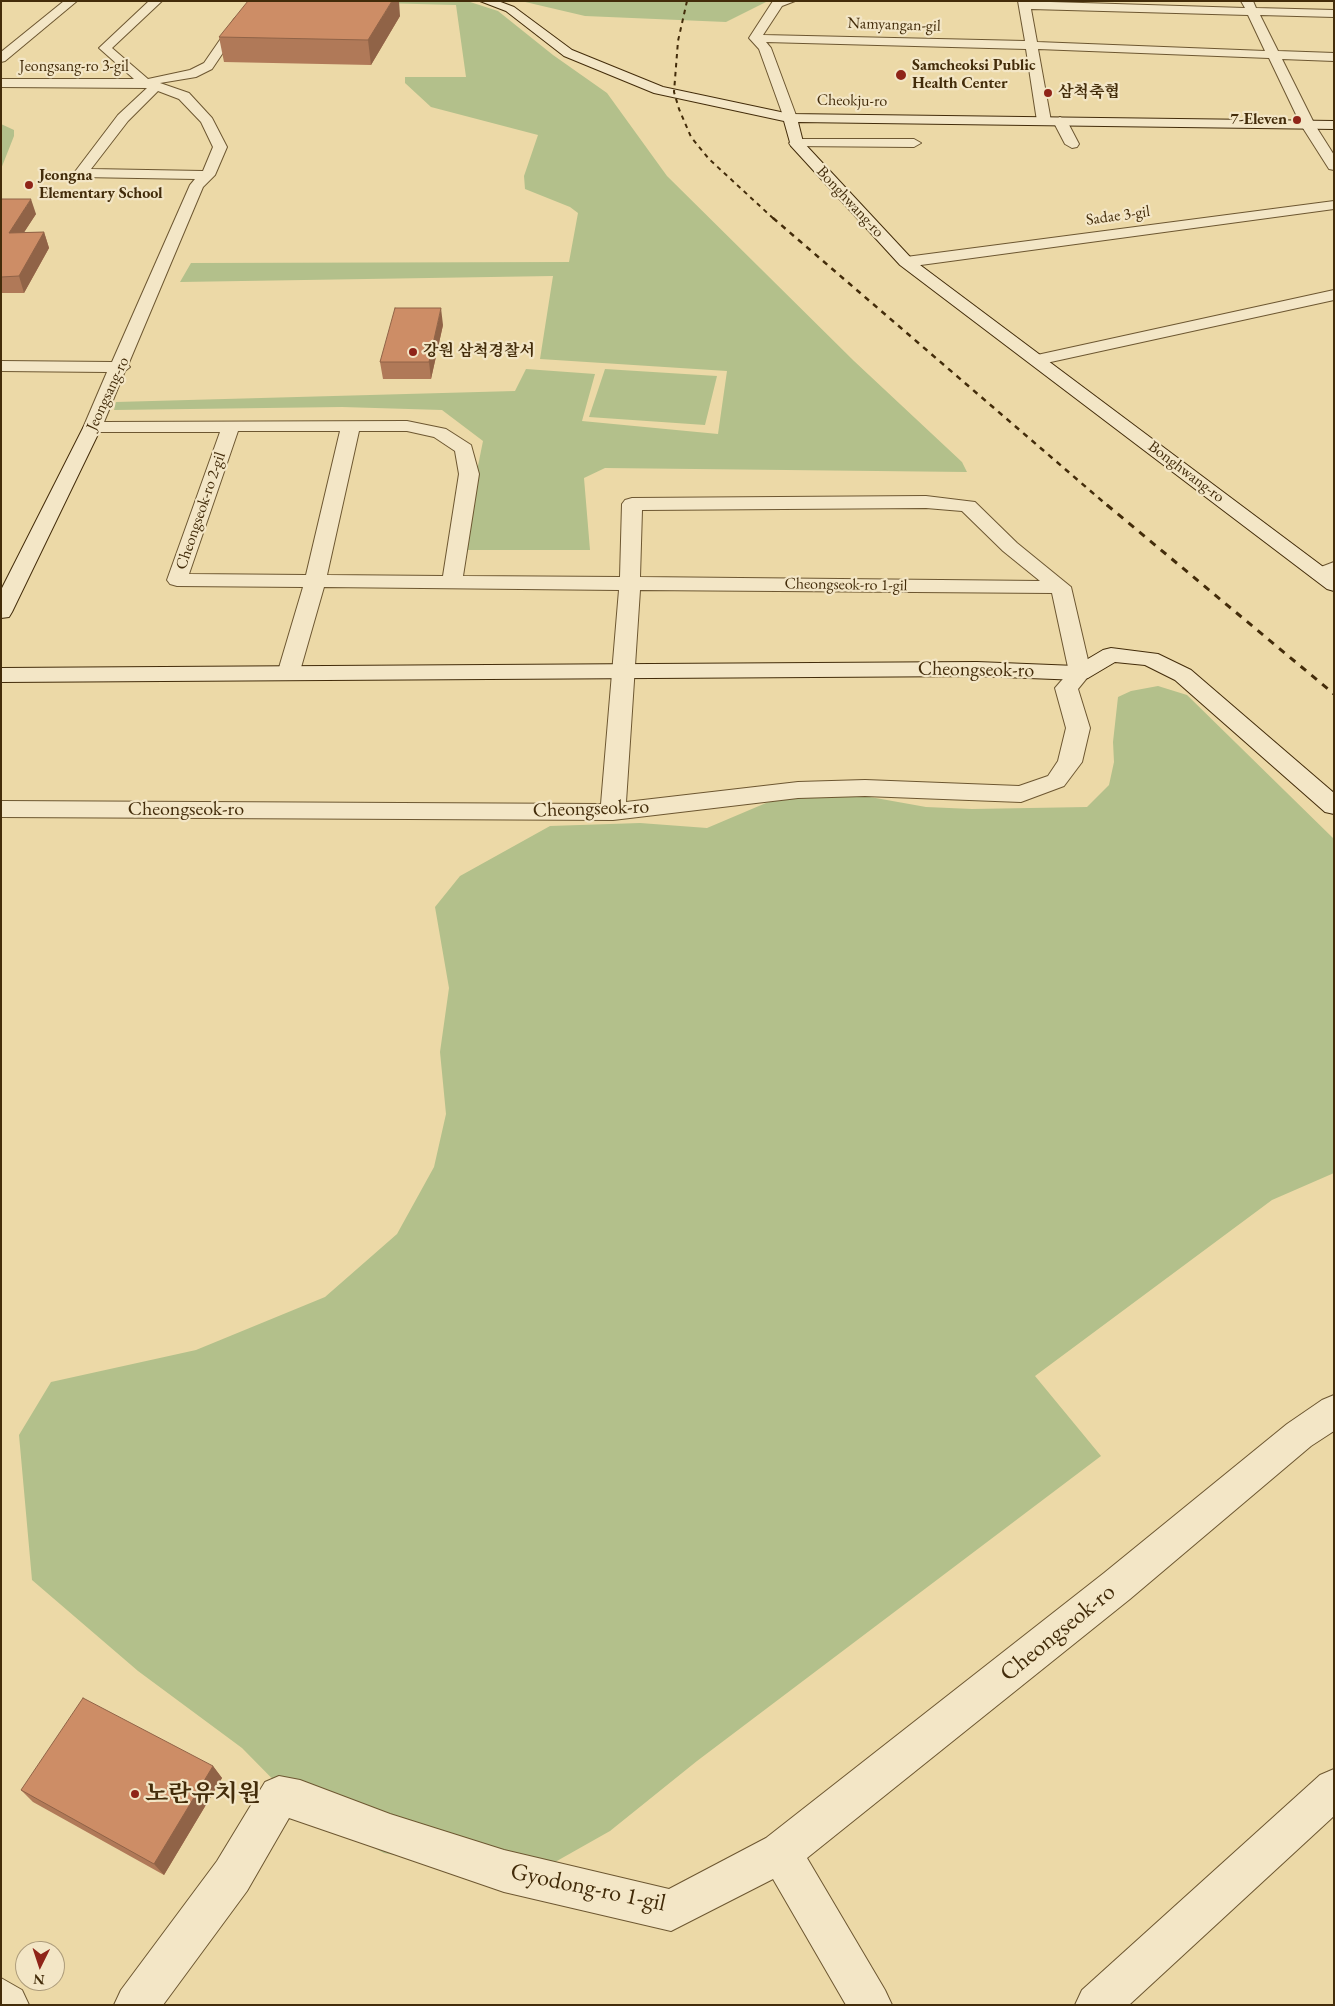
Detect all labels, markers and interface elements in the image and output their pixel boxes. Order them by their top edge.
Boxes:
street label: Namyangan-gil [847,14,941,36]
place label: Samcheoksi Public Health Center [912,56,1035,94]
street label: Jeongsang-ro 3-gil [19,57,129,77]
marker: Samcheoksi Public Health Center [894,68,908,82]
place label: 삼척축협 [1058,83,1120,103]
marker: 삼척축협 [1042,87,1054,99]
street label: Cheokju-ro [817,91,887,111]
place label: 7-Eleven [1230,110,1287,130]
marker: 7-Eleven [1291,114,1303,126]
street label: Bonghwang-ro [812,162,888,242]
place label: Jeongna Elementary School [39,166,163,204]
marker: Jeongna Elementary School [23,179,35,191]
street label: Sadae 3-gil [1085,202,1151,230]
place label: 강원 삼척경찰서 [423,342,535,362]
marker: 강원 삼척경찰서 [407,346,419,358]
street label: Jeongsang-ro [83,354,133,434]
street label: Bonghwang-ro [1144,437,1228,507]
street label: Cheongseok-ro 2-gil [172,450,230,572]
street label: Cheongseok-ro 1-gil [784,574,908,596]
street label: Cheongseok-ro [918,657,1034,683]
street label: Cheongseok-ro [532,795,650,823]
street label: Cheongseok-ro [128,798,244,822]
street label: Cheongseok-ro [995,1578,1121,1688]
place label: 노란유치원 [145,1780,261,1808]
marker: 노란유치원 [129,1788,141,1800]
street label: Gyodong-ro 1-gil [508,1858,668,1918]
north arrow [15,1941,65,1991]
text: N [33,1971,45,1989]

